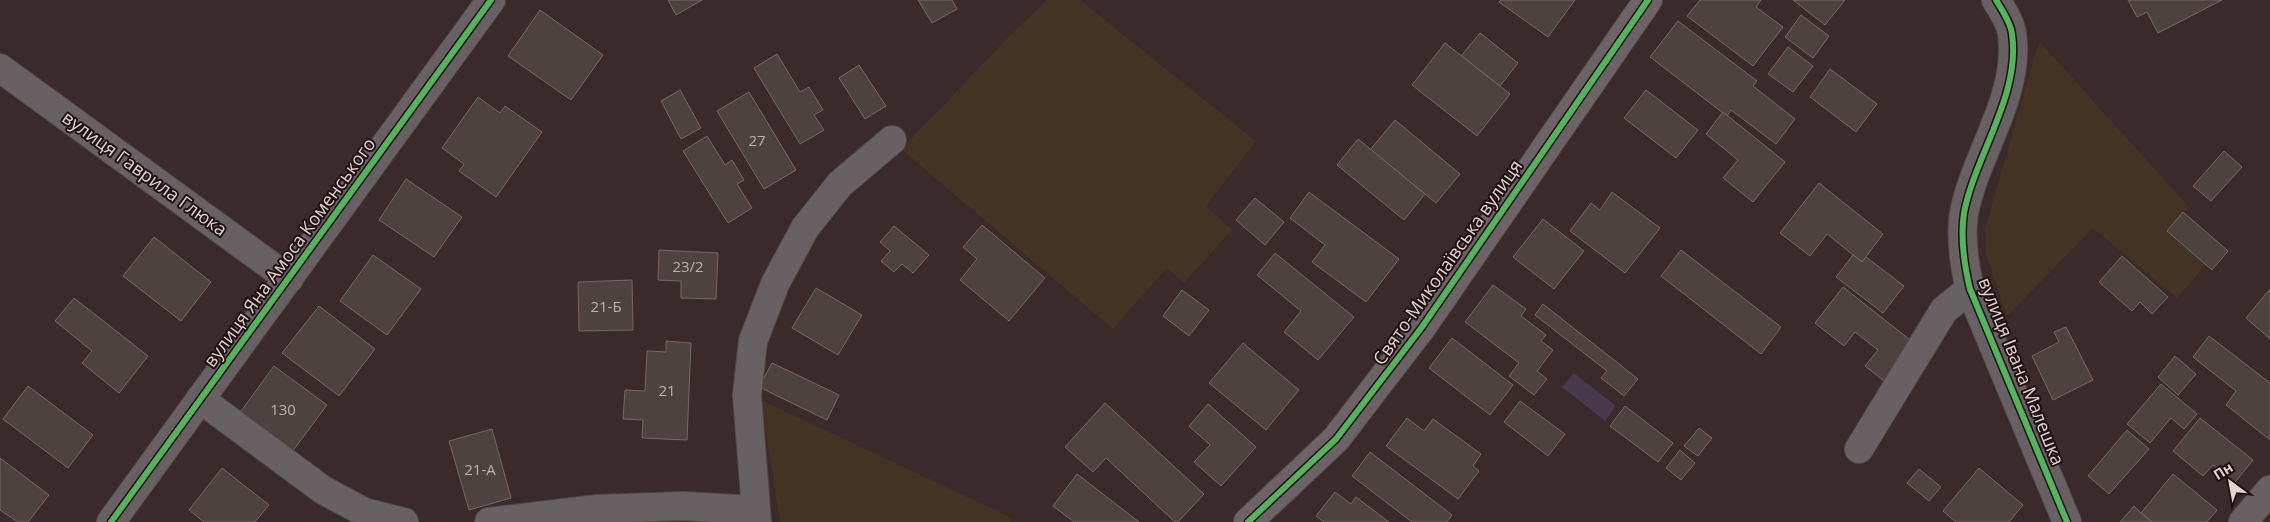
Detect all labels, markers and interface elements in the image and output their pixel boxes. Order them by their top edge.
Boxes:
street label: вулиця Гаврила Глюка [58,105,232,241]
house number: 27 [748,130,766,150]
street label: вулиця Яна Амоса Коменського [198,133,380,371]
street label: Свято-Миколаївська вулиця [1367,155,1527,369]
house number: 23/2 [672,256,704,276]
street label: вулиця Івана Малешка [1973,274,2071,468]
house number: 21-Б [590,296,622,316]
house number: 21 [658,380,676,400]
house number: 130 [270,399,296,419]
north arrow [2205,457,2255,507]
text: Пн [2209,457,2236,484]
house number: 21-А [464,459,496,479]

